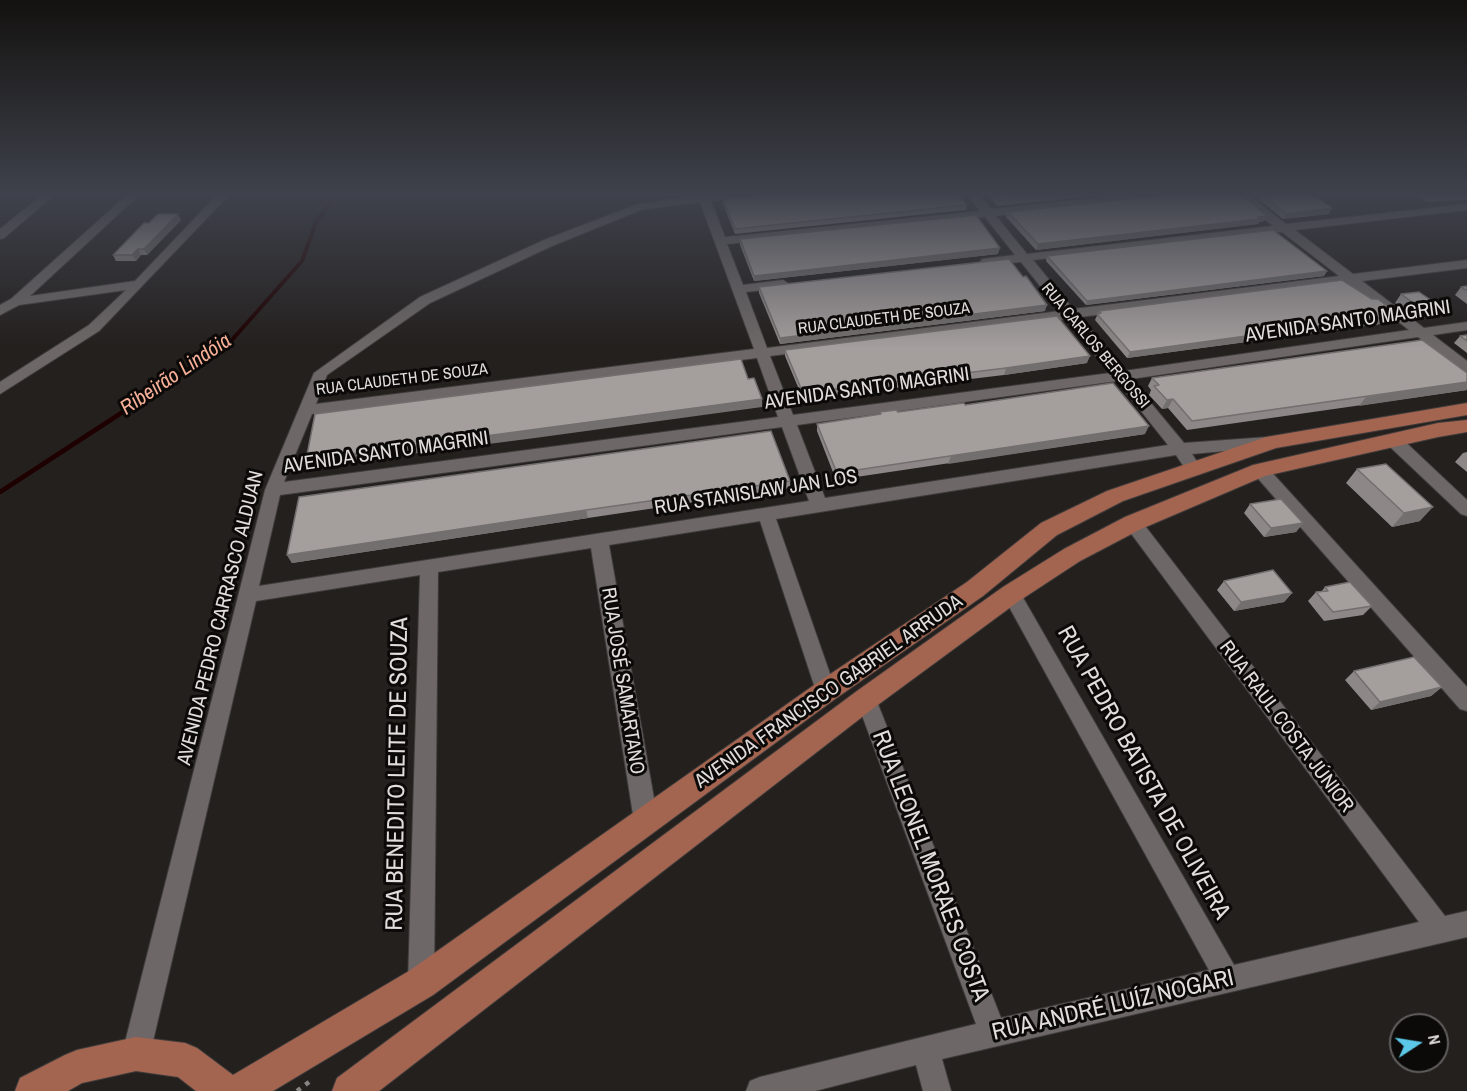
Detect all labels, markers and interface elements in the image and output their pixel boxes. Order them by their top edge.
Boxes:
street label: RUA CARLOS BERGOSSI [1037,280,1153,412]
street label: AVENIDA SANTO MAGRINI [1244,296,1452,348]
street label: RUA CLAUDETH DE SOUZA [797,299,971,339]
water label: Ribeirão Lindóia [116,329,236,421]
street label: RUA CLAUDETH DE SOUZA [315,360,489,400]
street label: AVENIDA SANTO MAGRINI [763,363,971,415]
street label: AVENIDA SANTO MAGRINI [282,427,490,479]
street label: RUA STANISLAW JAN LOS [653,465,859,521]
street label: AVENIDA PEDRO CARRASCO ALDUAN [173,468,269,768]
street label: RUA JOSÉ SAMARTANO [595,586,649,776]
street label: AVENIDA FRANCISCO GABRIEL ARRUDA [690,590,968,794]
street label: RUA BENEDITO LEITE DE SOUZA [381,617,415,931]
street label: RUA PEDRO BATISTA DE OLIVEIRA [1050,621,1236,925]
street label: RUA RAUL COSTA JÚNIOR [1214,637,1358,817]
street label: RUA LEONEL MORAES COSTA [865,727,995,1005]
street label: RUA ANDRÉ LUÍZ NOGARI [989,964,1237,1048]
north arrow [1389,1013,1449,1073]
text: N [1423,1033,1446,1047]

